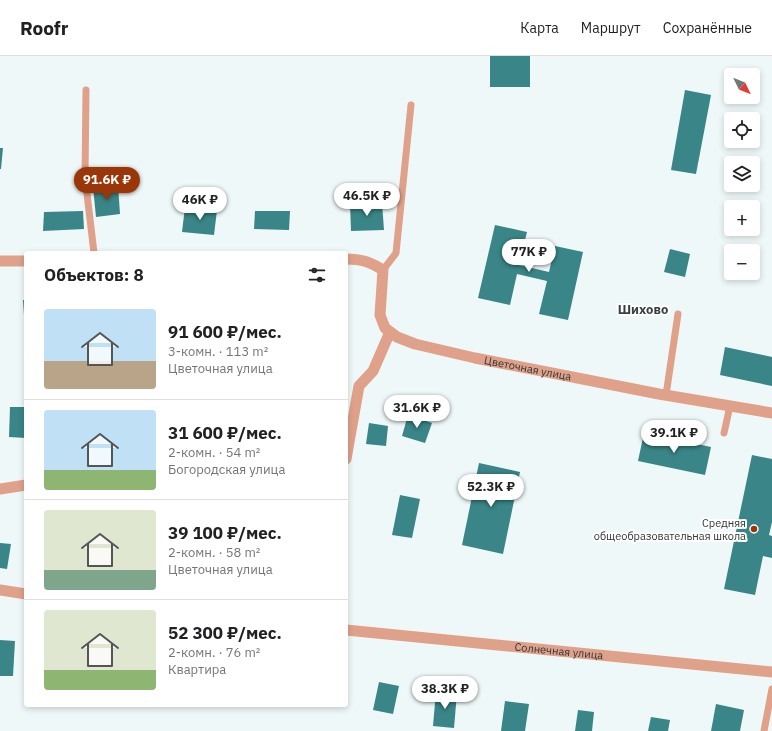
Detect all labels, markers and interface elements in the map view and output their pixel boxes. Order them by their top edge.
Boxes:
text: Roofr [20,16,68,40]
text: Карта [520,19,559,37]
text: Маршрут [581,19,641,37]
text: Сохранённые [663,19,752,37]
north arrow [724,68,760,104]
map controls [724,68,760,280]
button: locate [724,112,760,148]
button: layers [724,156,760,192]
pin: 91.6K ₽ [70,167,144,201]
text: 91.6K ₽ [83,171,131,188]
pin: 46.5K ₽ [330,183,404,217]
pin: 46K ₽ [172,187,228,221]
text: 46.5K ₽ [343,187,391,204]
text: 46K ₽ [182,191,218,208]
button: + [724,200,760,236]
pin: 77K ₽ [501,239,557,273]
text: 77K ₽ [511,243,547,260]
button: − [724,244,760,280]
text: Объектов: 8 [44,264,144,286]
icon: filters [306,264,328,286]
district label: Шихово [618,301,668,318]
text: 91 600 ₽/мес. [168,321,282,343]
icon: home [76,325,124,373]
text: 3-комн. · 113 m² [168,343,268,360]
street label: Цветочная улица [483,353,573,384]
text: Цветочная улица [168,360,273,377]
pin: 31.6K ₽ [380,395,454,429]
text: 31.6K ₽ [393,399,441,416]
pin: 39.1K ₽ [637,420,711,454]
text: 31 600 ₽/мес. [168,422,282,444]
text: 39.1K ₽ [650,424,698,441]
icon: home [76,426,124,474]
text: 2-комн. · 54 m² [168,444,260,461]
text: Богородская улица [168,461,285,478]
pin: 52.3K ₽ [454,474,528,508]
text: 52.3K ₽ [467,478,515,495]
place label: Средняя общеобразовательная школа [594,516,746,543]
text: 39 100 ₽/мес. [168,522,282,544]
marker: Средняя общеобразовательная школа [749,524,759,534]
icon: home [76,526,124,574]
text: 2-комн. · 58 m² [168,544,260,561]
text: Цветочная улица [168,561,273,578]
text: 52 300 ₽/мес. [168,622,282,644]
icon: home [76,626,124,674]
street label: Солнечная улица [514,640,604,662]
text: 2-комн. · 76 m² [168,644,260,661]
text: Квартира [168,661,226,678]
pin: 38.3K ₽ [408,676,482,710]
text: 38.3K ₽ [421,680,469,697]

